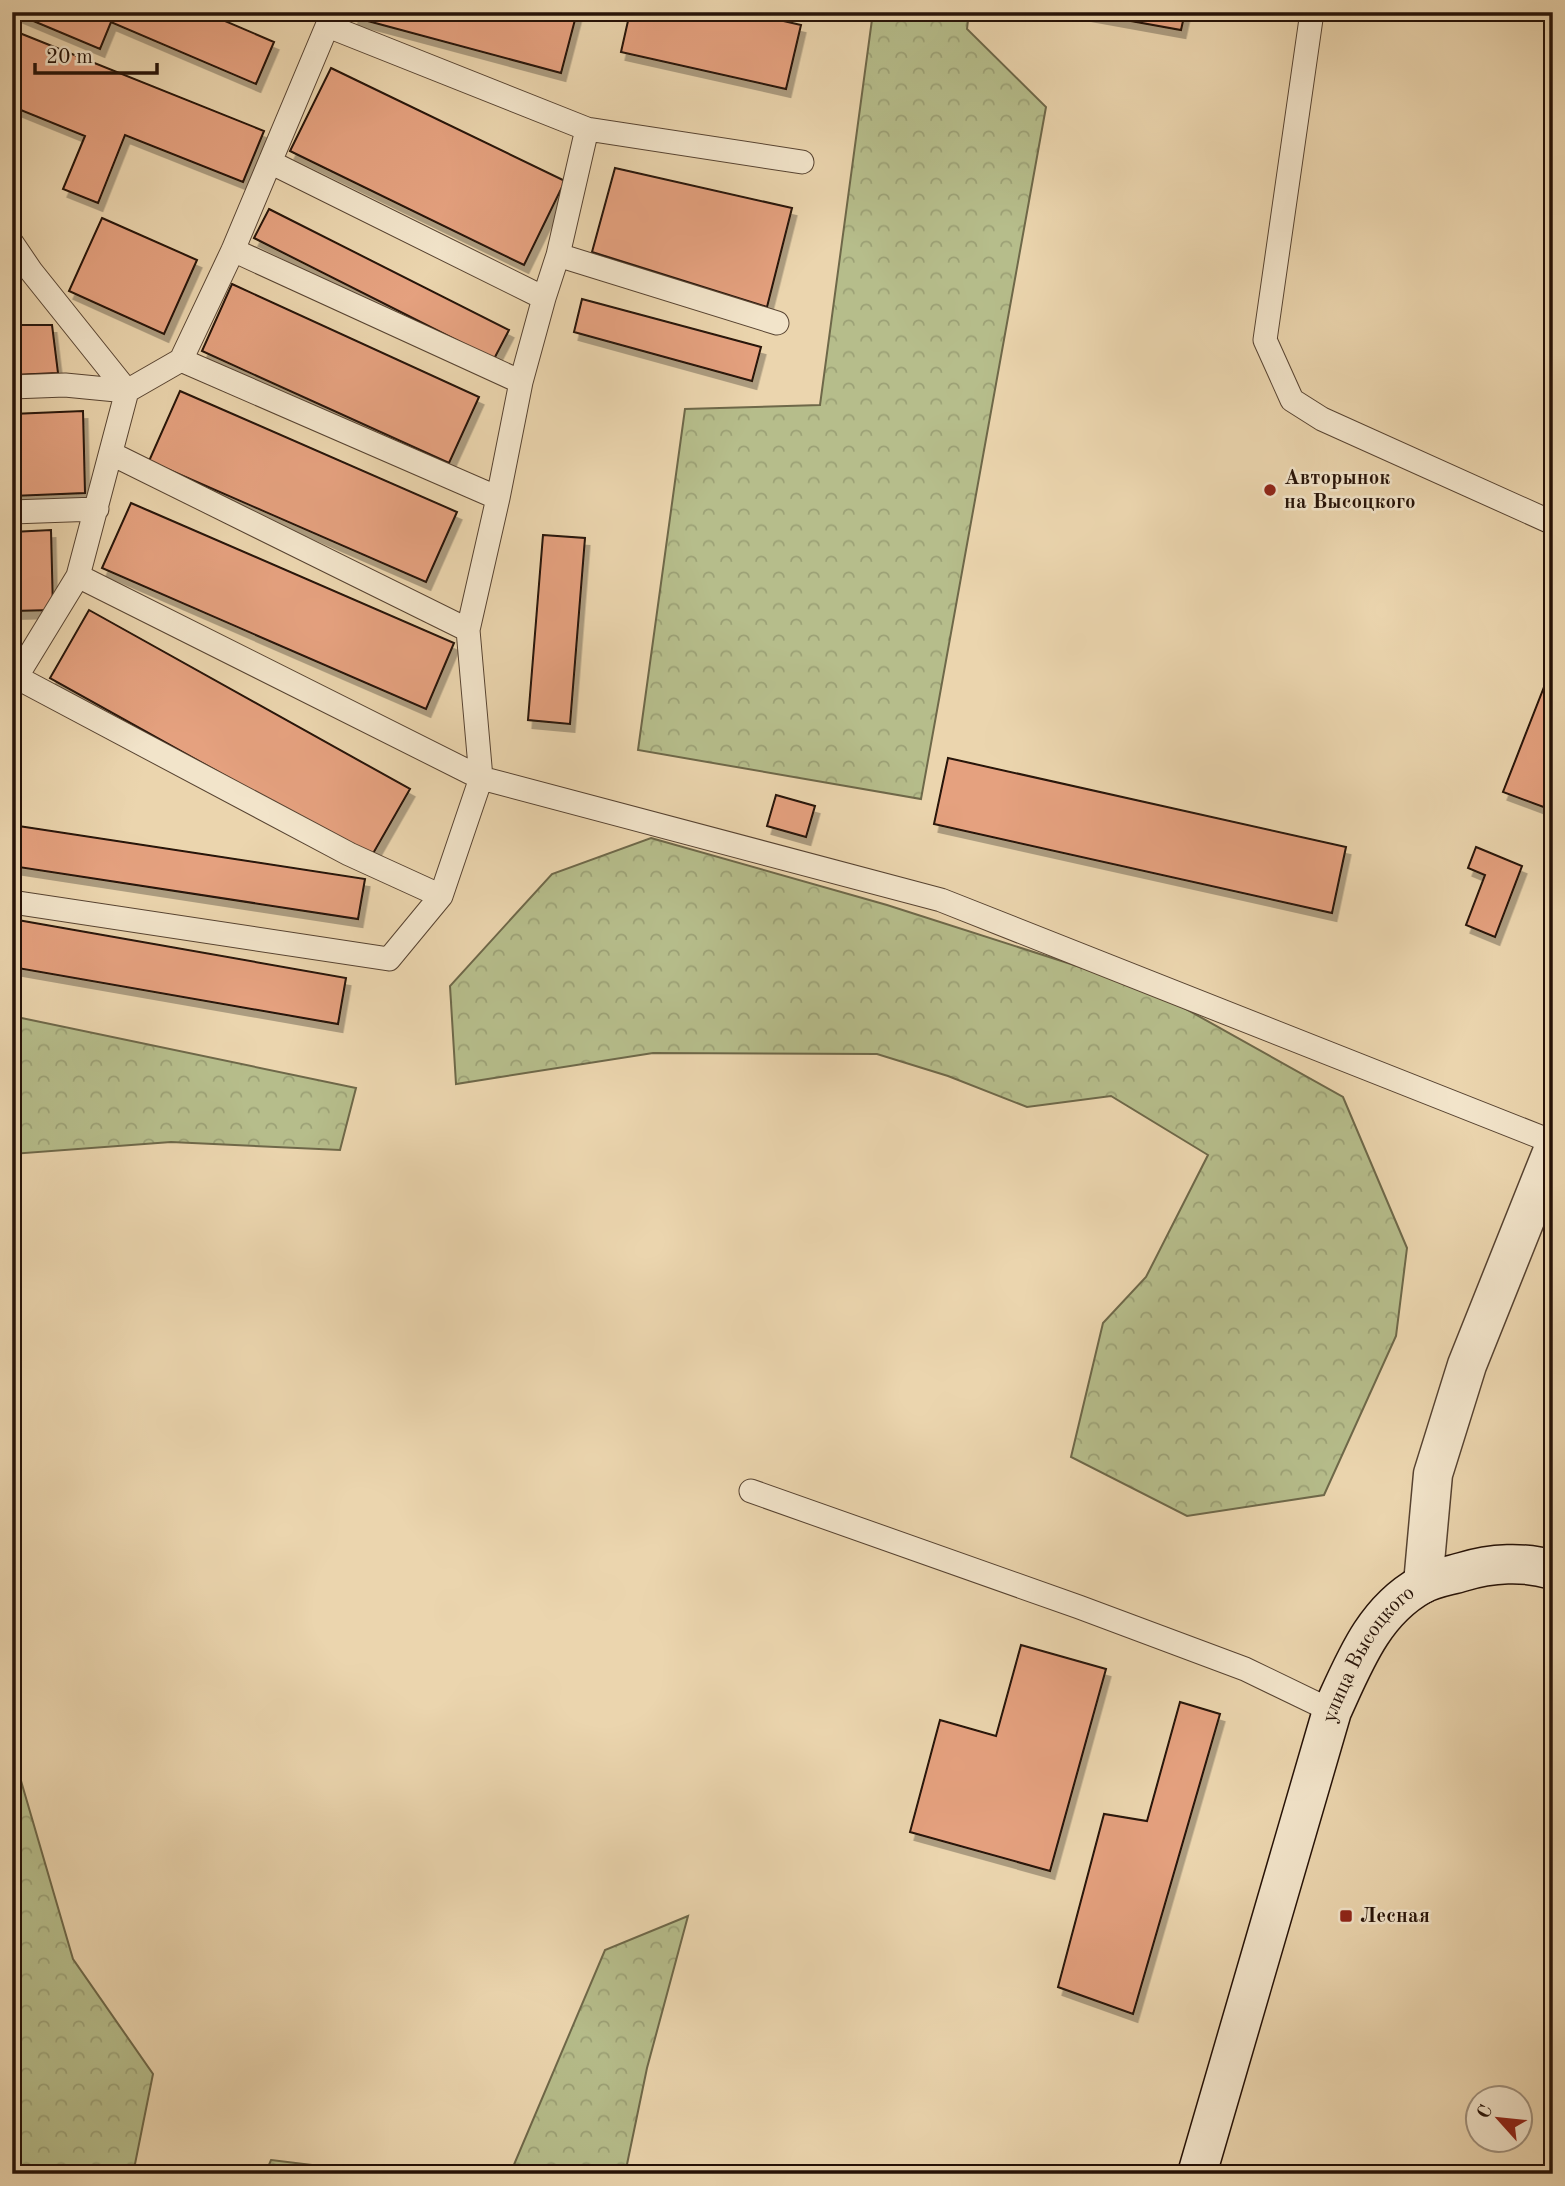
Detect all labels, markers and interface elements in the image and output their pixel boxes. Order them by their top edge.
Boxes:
scale bar [35,32,158,76]
text: 20 m [46,47,93,68]
place label: Авторынок на Высоцкого [1284,468,1416,513]
marker: Авторынок на Высоцкого [1262,482,1278,498]
street label: улица Высоцкого [1319,1582,1418,1725]
place label: Лесная [1360,1906,1430,1927]
marker: Лесная [1338,1908,1354,1924]
north arrow [1464,2084,1534,2154]
text: С [1475,2103,1497,2122]

